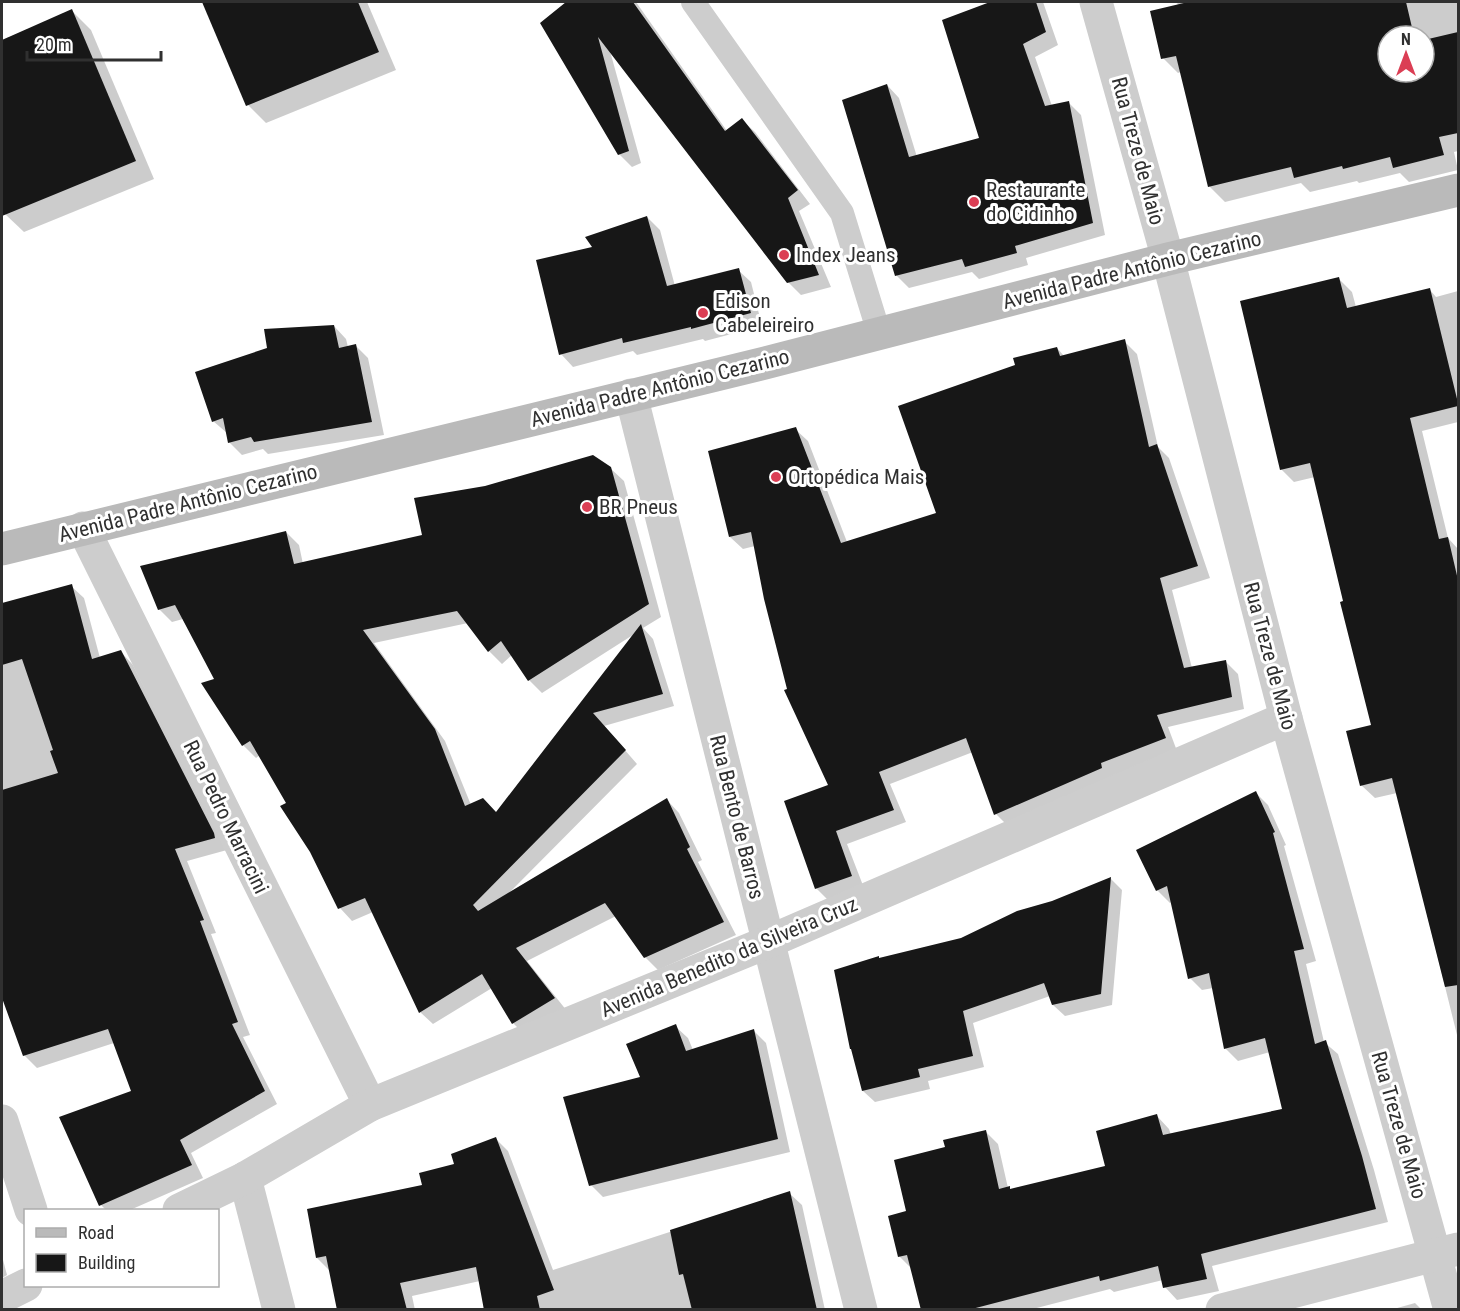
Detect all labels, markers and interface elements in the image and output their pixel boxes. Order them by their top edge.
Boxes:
scale bar [27,24,160,62]
north arrow [1376,24,1436,84]
text: N [1401,30,1411,49]
text: 20 m [36,34,71,55]
street label: Rua Treze de Maio [1107,74,1169,228]
place label: Restaurante do Cidinho [986,178,1085,226]
marker: Restaurante do Cidinho [967,195,981,209]
street label: Avenida Padre Antônio Cezarino [1000,226,1264,314]
place label: Index Jeans [796,243,896,267]
marker: Index Jeans [777,248,791,262]
place label: Edison Cabeleireiro [715,289,814,337]
marker: Edison Cabeleireiro [696,306,710,320]
street label: Avenida Padre Antônio Cezarino [528,344,792,432]
street label: Avenida Padre Antônio Cezarino [56,459,320,547]
place label: Ortopédica Mais [788,465,924,489]
marker: Ortopédica Mais [769,470,783,484]
place label: BR Pneus [599,495,678,519]
marker: BR Pneus [580,500,594,514]
street label: Rua Treze de Maio [1239,579,1301,733]
street label: Rua Bento de Barros [705,732,769,902]
street label: Rua Pedro Marracini [179,737,273,897]
street label: Avenida Benedito da Silveira Cruz [597,892,861,1022]
street label: Rua Treze de Maio [1367,1049,1431,1201]
legend [24,1209,219,1287]
text: Road [78,1222,114,1243]
text: Building [78,1252,135,1273]

